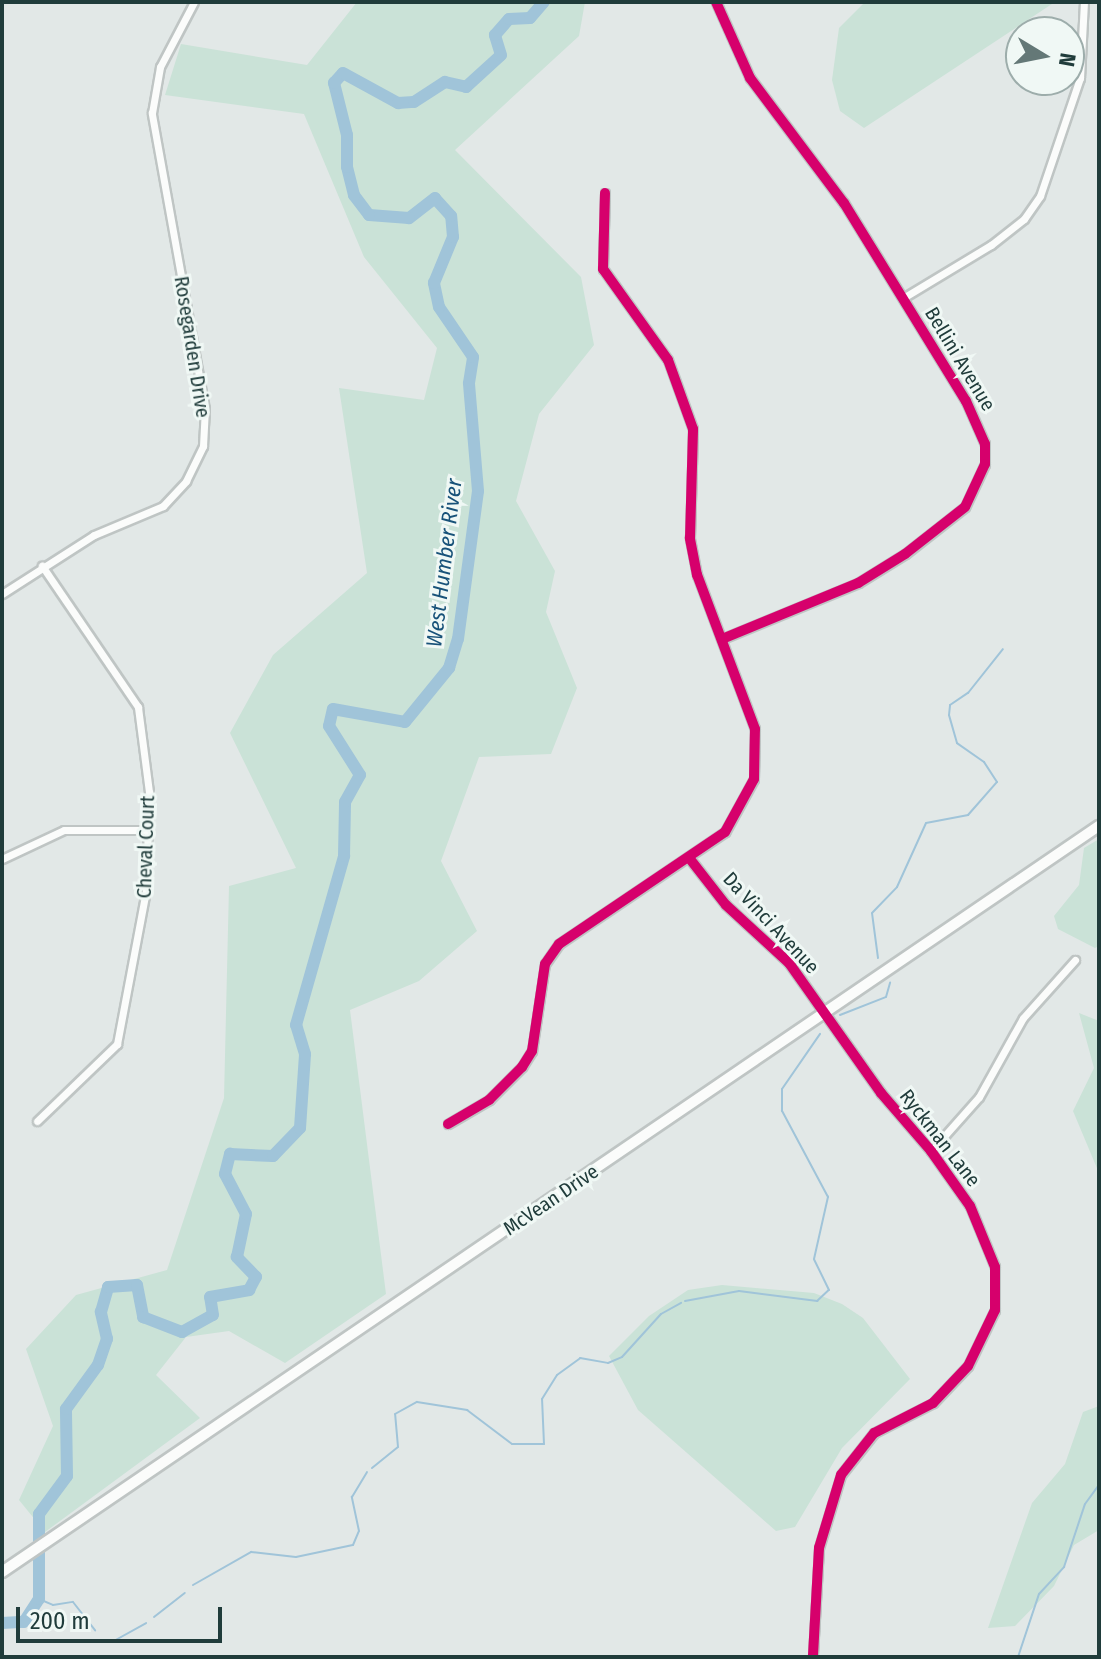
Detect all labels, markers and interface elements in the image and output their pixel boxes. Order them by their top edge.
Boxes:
north arrow [1005,16,1085,96]
text: N [1053,51,1082,69]
street label: Rosegarden Drive [169,275,215,419]
street label: Bellini Avenue [920,303,1000,415]
water label: West Humber River [421,477,467,649]
street label: Cheval Court [132,795,160,899]
street label: Da Vinci Avenue [718,867,824,979]
street label: Ryckman Lane [895,1085,985,1191]
street label: McVean Drive [499,1159,603,1241]
scale bar [20,1591,226,1641]
text: 200 m [30,1607,90,1635]

